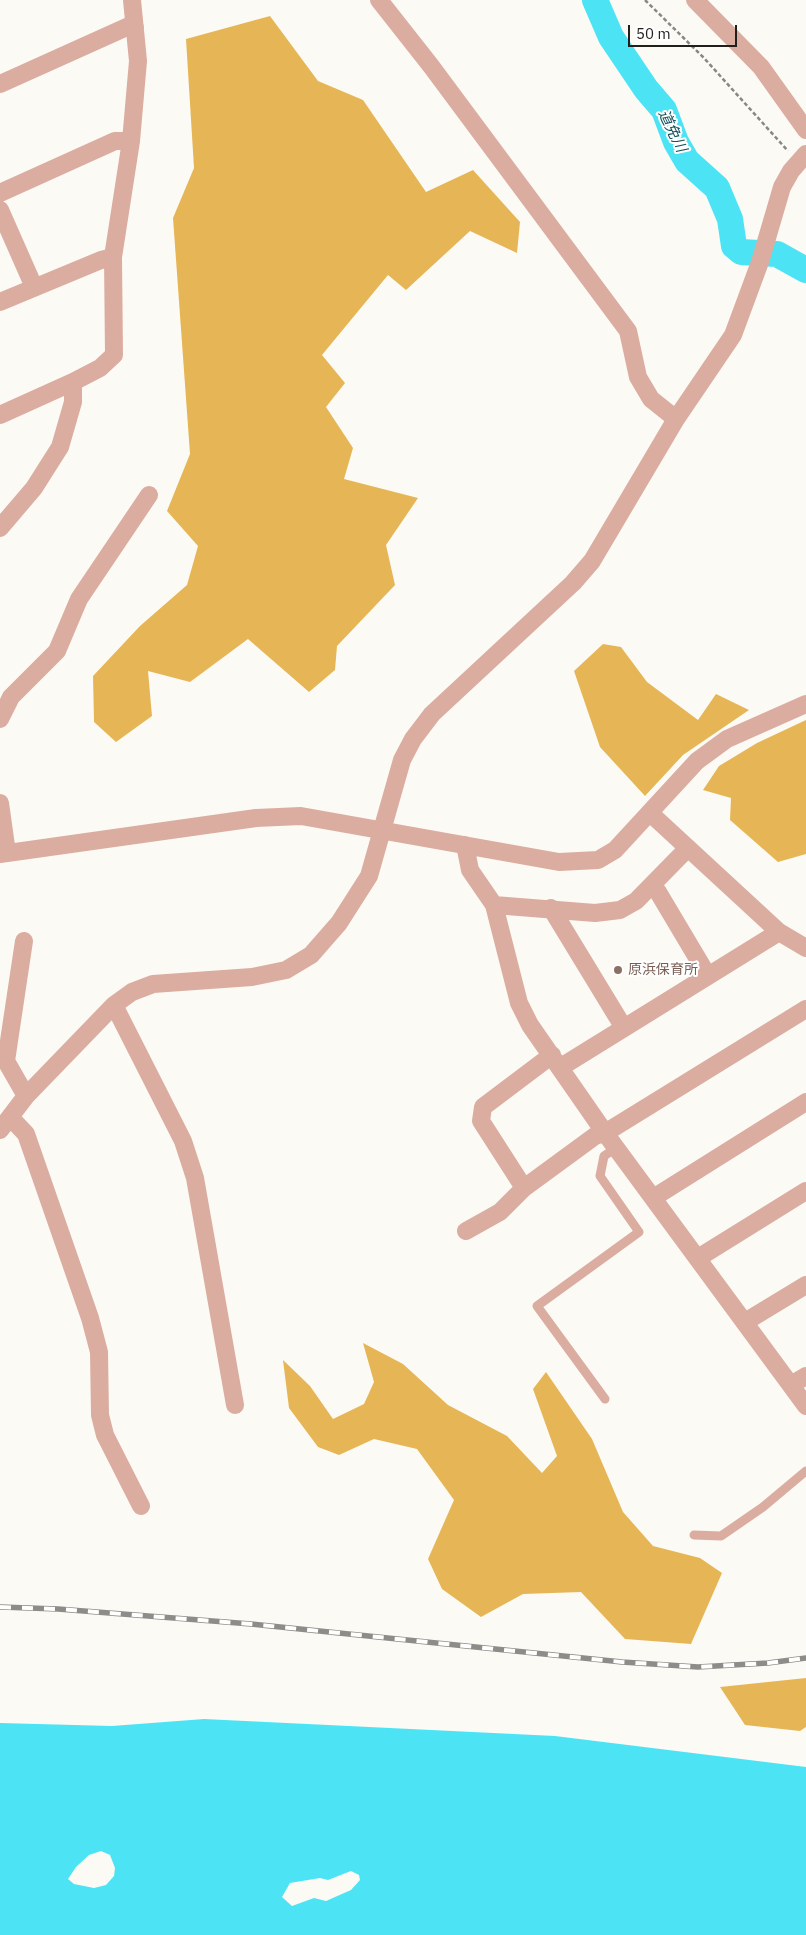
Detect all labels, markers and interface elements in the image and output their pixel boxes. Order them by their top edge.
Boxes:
scale bar [631,15,740,47]
text: 50 m [636,24,671,43]
water label: 道免川 [654,107,690,155]
place label: 原浜保育所 [628,962,698,978]
marker: 原浜保育所 [612,964,624,976]

